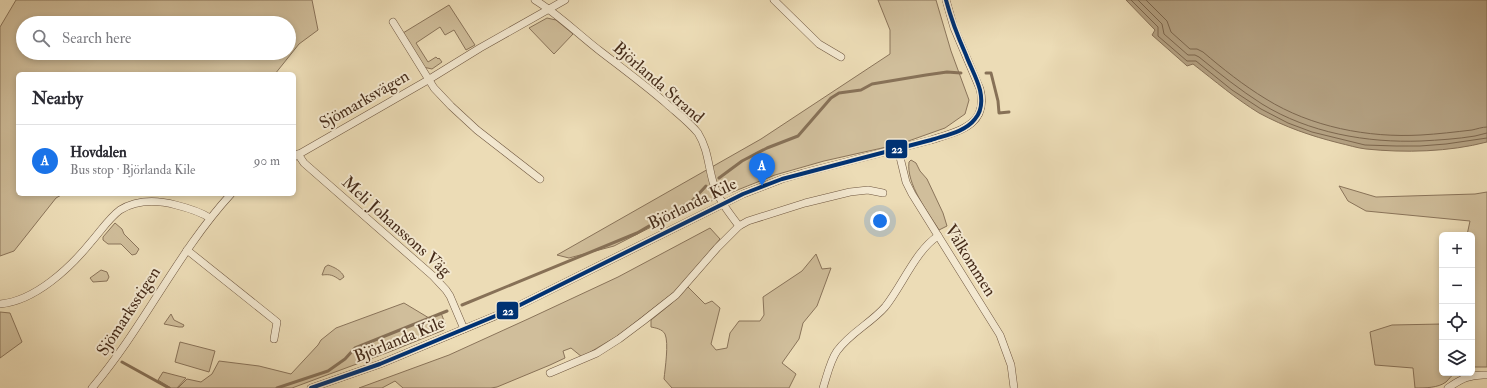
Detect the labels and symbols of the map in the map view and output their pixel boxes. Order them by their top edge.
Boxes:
street label: Björlanda Strand [609,37,709,128]
street label: Sjömarksvägen [316,65,413,134]
line badge: 22 [885,139,908,159]
text: 22 [891,143,903,156]
pin: A [749,153,775,186]
street label: Meli Johanssons Väg [337,172,456,282]
street label: Björlanda Kile [644,173,740,234]
your location [870,211,890,231]
street label: Välkommen [940,220,1001,300]
street label: Sjömarksstigen [92,263,165,360]
line badge: 22 [496,301,519,320]
text: 22 [502,305,514,318]
street label: Björlanda Kile [351,312,448,367]

